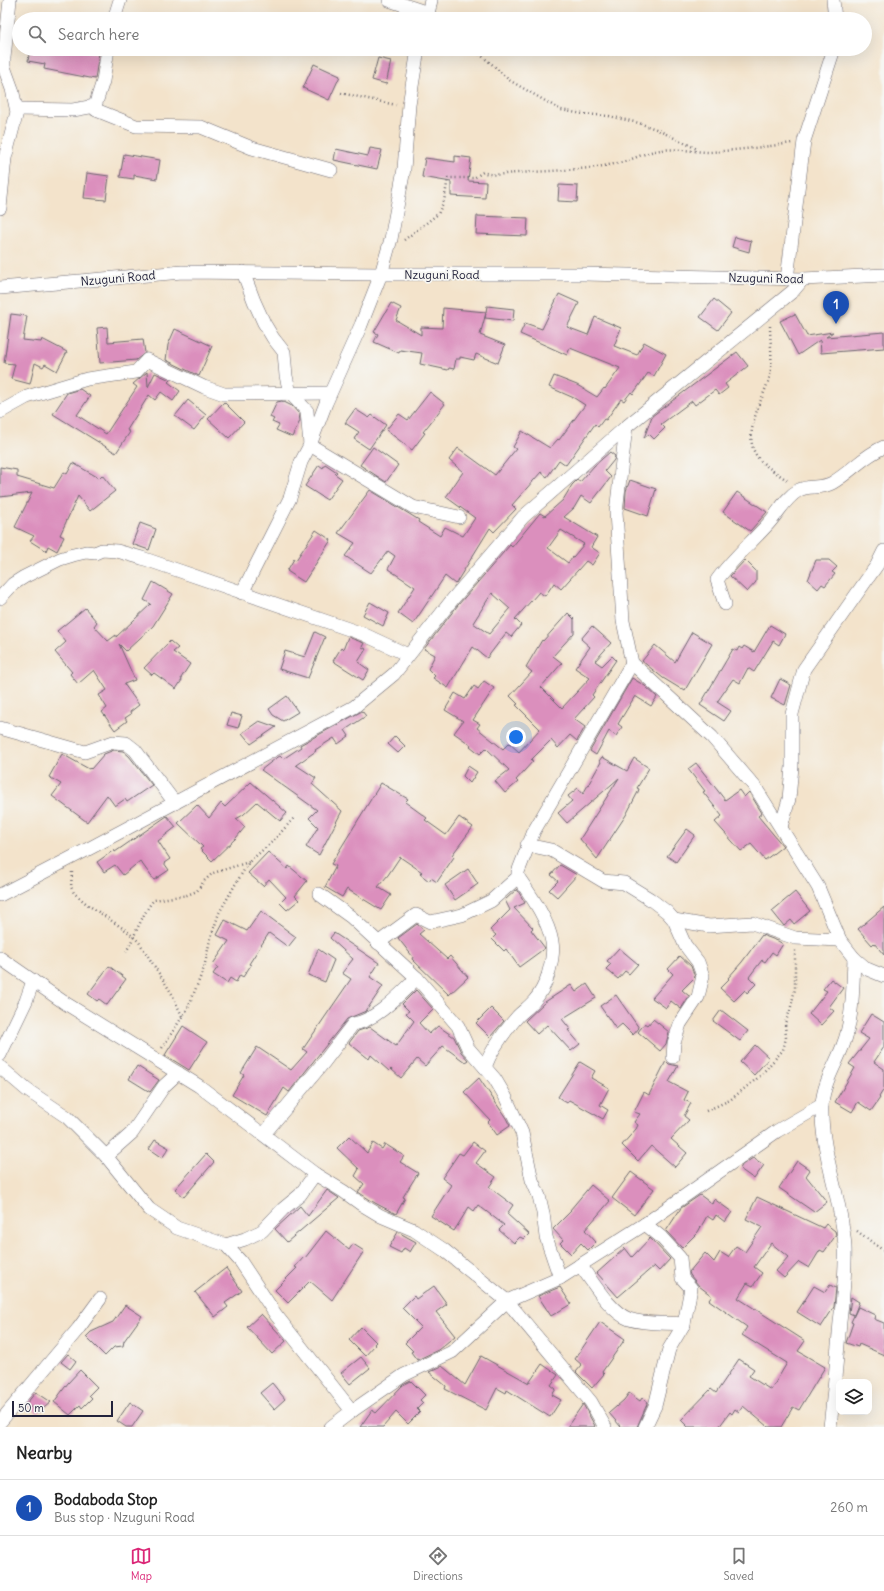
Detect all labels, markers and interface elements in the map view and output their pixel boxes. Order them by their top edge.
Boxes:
search box [12,12,872,56]
icon: search [26,23,48,45]
text: Search here [58,25,139,44]
street label: Nzuguni Road [80,267,156,289]
street label: Nzuguni Road [404,267,480,282]
street label: Nzuguni Road [728,270,804,286]
pin: 1 [823,291,849,324]
your location [506,727,526,747]
map controls [836,1379,872,1415]
button: layers [836,1379,872,1415]
scale bar [12,1399,113,1418]
text: 50 m [18,1401,44,1415]
text: Nearby [16,1442,72,1464]
text: Bodaboda Stop [54,1490,157,1509]
text: 1 [26,1499,32,1516]
text: 260 m [830,1499,868,1516]
text: Bus stop · Nzuguni Road [54,1509,195,1526]
tab: Map [130,1545,152,1583]
tab: Directions [413,1545,463,1583]
tab: Saved [723,1545,754,1583]

